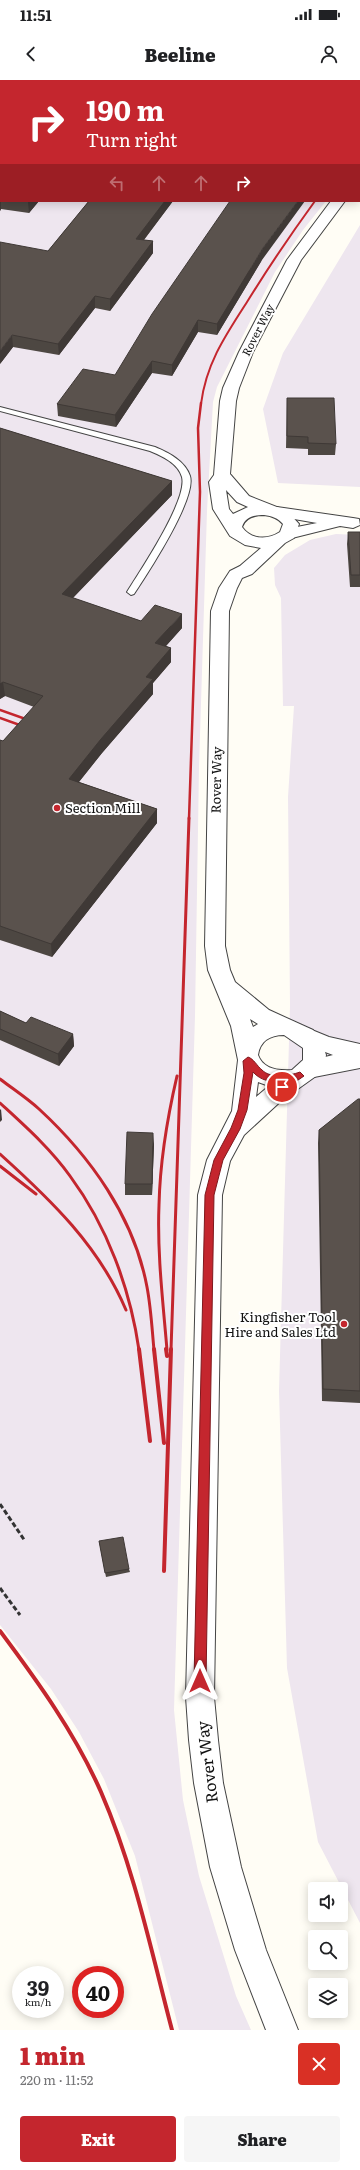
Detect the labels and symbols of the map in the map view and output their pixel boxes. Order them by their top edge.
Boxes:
street label: Rover Way [237,300,277,358]
street label: Rover Way [205,746,226,814]
place label: Section Mill [65,798,141,817]
marker: Section Mill [52,803,62,813]
pin [265,1070,299,1104]
place label: Kingfisher Tool Hire and Sales Ltd [224,1307,337,1341]
marker: Kingfisher Tool Hire and Sales Ltd [339,1319,349,1329]
position arrow [179,1660,221,1702]
street label: Rover Way [189,1719,223,1804]
speed limit sign: 40 [72,1966,124,2018]

